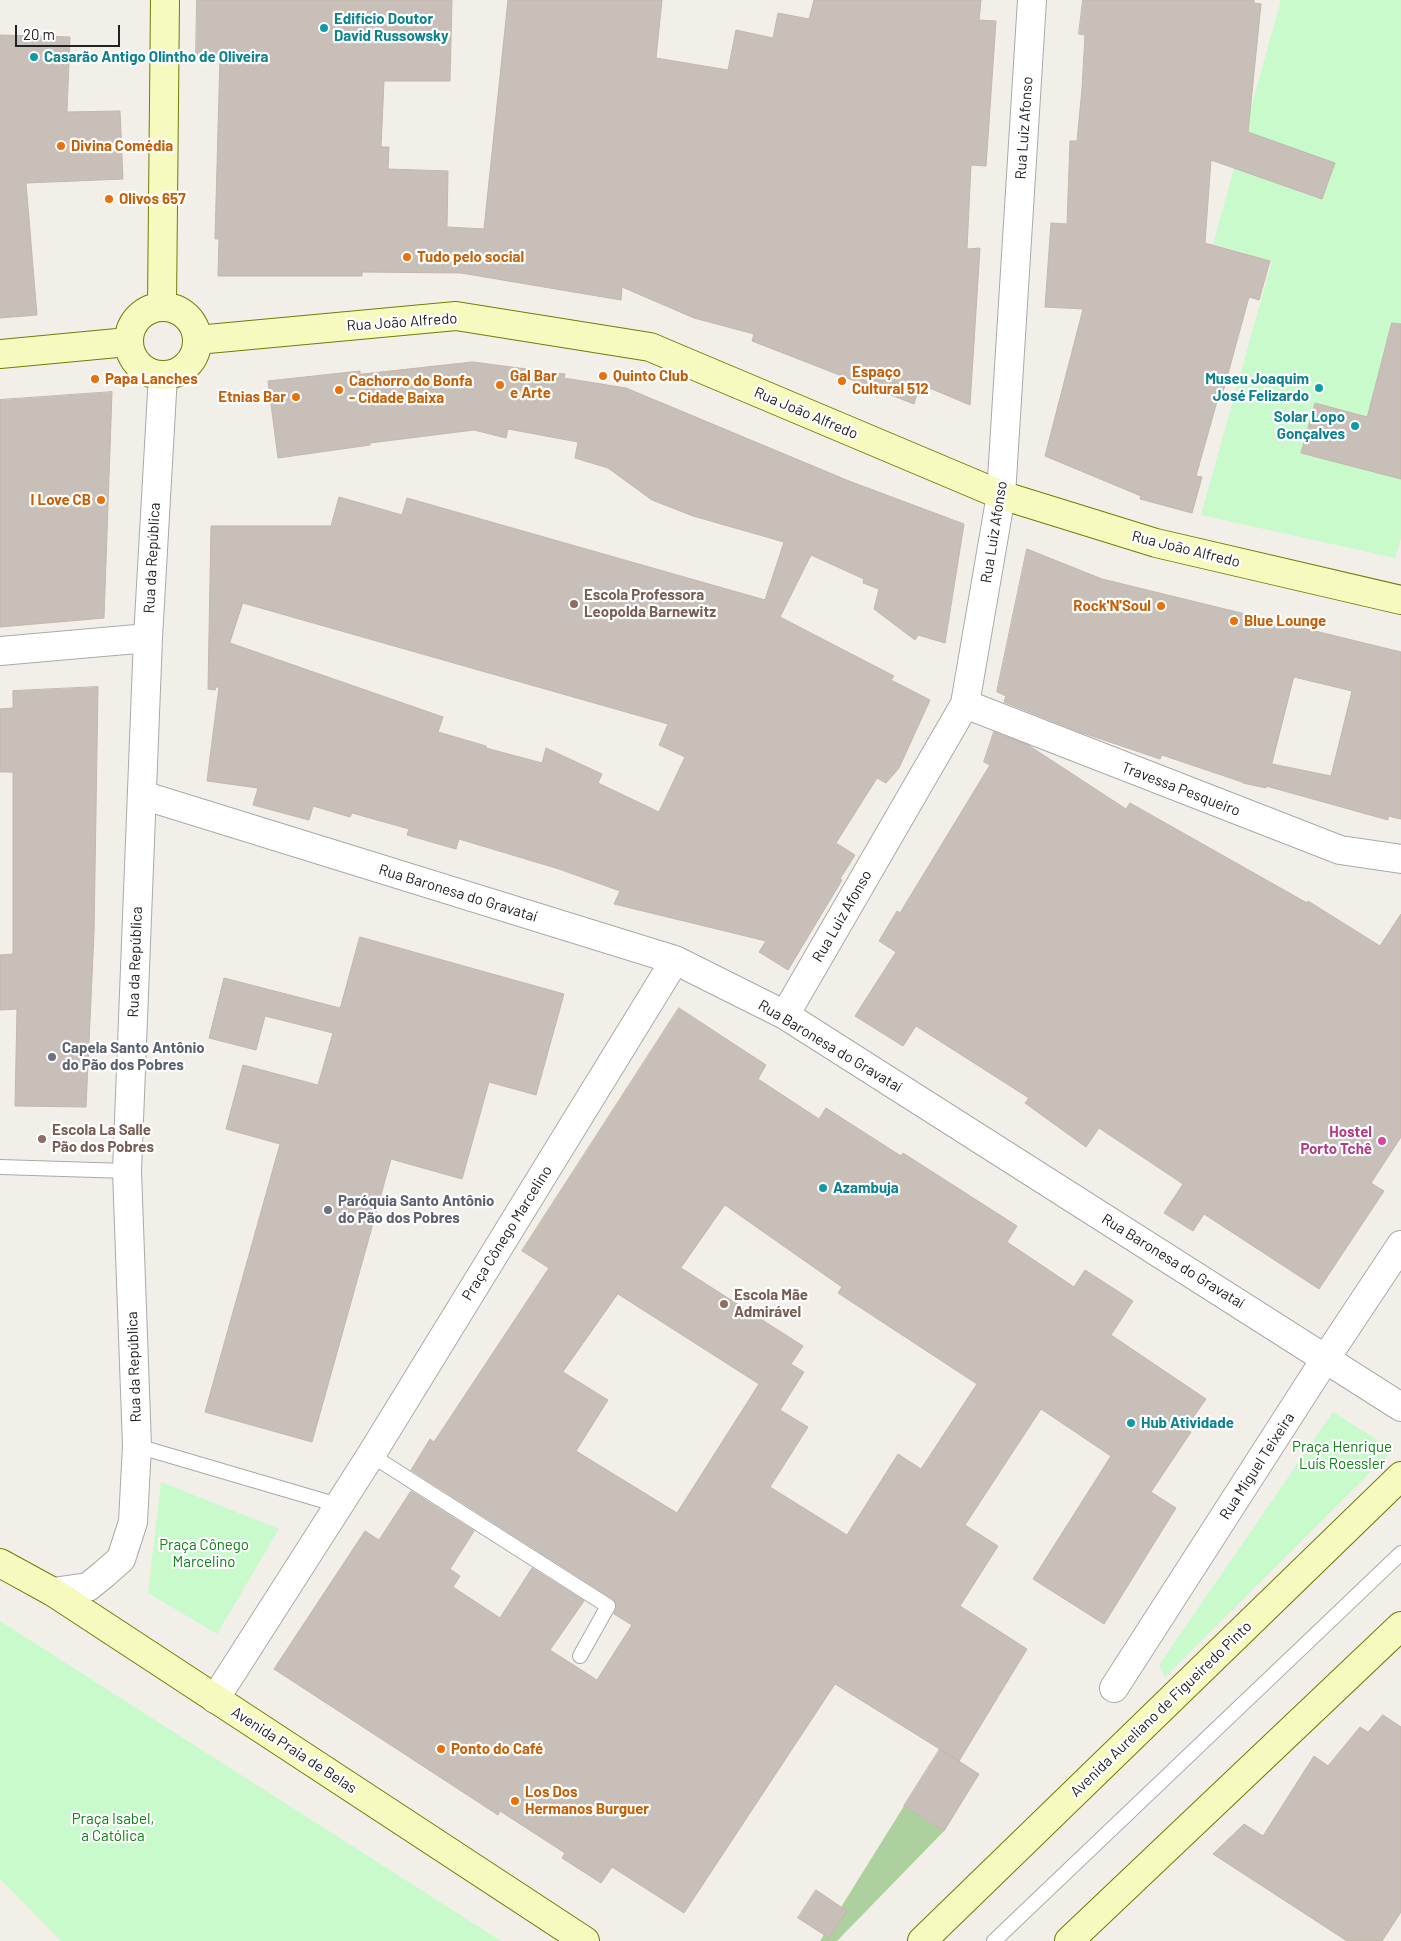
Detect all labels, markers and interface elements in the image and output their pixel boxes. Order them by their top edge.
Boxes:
place label: Edifício Doutor David Russowsky [334,10,449,45]
scale bar [18,15,122,47]
marker: Edifício Doutor David Russowsky [318,22,330,34]
text: 20 m [23,25,55,43]
place label: Casarão Antigo Olintho de Oliveira [44,48,268,66]
marker: Casarão Antigo Olintho de Oliveira [28,51,40,63]
street label: Rua Luiz Afonso [1011,76,1037,180]
place label: Divina Comédia [71,137,173,155]
marker: Divina Comédia [55,140,67,152]
place label: Olivos 657 [119,190,186,208]
marker: Olivos 657 [103,193,115,205]
place label: Tudo pelo social [417,248,524,266]
marker: Tudo pelo social [401,251,413,263]
street label: Rua João Alfredo [346,309,458,335]
place label: Espaço Cultural 512 [852,363,929,398]
place label: Gal Bar e Arte [510,367,557,402]
place label: Quinto Club [613,367,688,385]
place label: Papa Lanches [105,370,198,388]
marker: Quinto Club [597,370,609,382]
place label: Museu Joaquim José Felizardo [1205,370,1309,405]
place label: Cachorro do Bonfa - Cidade Baixa [349,372,473,407]
marker: Papa Lanches [89,373,101,385]
marker: Espaço Cultural 512 [836,375,848,387]
marker: Gal Bar e Arte [494,379,506,391]
marker: Museu Joaquim José Felizardo [1313,382,1325,394]
street label: Rua João Alfredo [751,383,861,443]
marker: Cachorro do Bonfa - Cidade Baixa [333,384,345,396]
place label: Etnias Bar [218,388,286,406]
marker: Etnias Bar [290,391,302,403]
place label: Solar Lopo Gonçalves [1274,408,1345,443]
marker: Solar Lopo Gonçalves [1349,420,1361,432]
street label: Rua Luiz Afonso [977,480,1011,584]
place label: I Love CB [31,491,91,509]
marker: I Love CB [95,494,107,506]
street label: Rua da República [140,502,164,614]
street label: Rua João Alfredo [1130,527,1242,571]
place label: Escola Professora Leopolda Barnewitz [584,586,716,621]
place label: Rock'N'Soul [1073,597,1151,615]
marker: Escola Professora Leopolda Barnewitz [568,598,580,610]
marker: Rock'N'Soul [1155,600,1167,612]
place label: Blue Lounge [1244,612,1326,630]
marker: Blue Lounge [1228,615,1240,627]
street label: Travessa Pesqueiro [1119,758,1243,820]
street label: Rua Baronesa do Gravataí [377,860,539,926]
street label: Rua Luiz Afonso [808,867,876,965]
street label: Rua da República [124,906,146,1018]
street label: Rua Baronesa do Gravataí [755,996,905,1096]
place label: Capela Santo Antônio do Pão dos Pobres [62,1039,205,1074]
marker: Capela Santo Antônio do Pão dos Pobres [46,1051,58,1063]
place label: Escola La Salle Pão dos Pobres [52,1121,154,1156]
place label: Hostel Porto Tchê [1300,1123,1372,1158]
marker: Escola La Salle Pão dos Pobres [36,1133,48,1145]
marker: Hostel Porto Tchê [1376,1135,1388,1147]
street label: Praça Cônego Marcelino [458,1162,556,1304]
place label: Azambuja [833,1179,899,1197]
marker: Azambuja [817,1182,829,1194]
place label: Paróquia Santo Antônio do Pão dos Pobres [338,1192,494,1227]
marker: Paróquia Santo Antônio do Pão dos Pobres [322,1204,334,1216]
street label: Rua Baronesa do Gravataí [1098,1210,1248,1312]
place label: Escola Mãe Admirável [734,1286,808,1321]
marker: Escola Mãe Admirável [718,1298,730,1310]
street label: Rua da República [123,1311,145,1423]
street label: Rua Miguel Teixeira [1216,1409,1298,1523]
place label: Hub Atividade [1141,1414,1234,1432]
marker: Hub Atividade [1125,1417,1137,1429]
park label: Praça Henrique Luís Roessler [1292,1438,1392,1473]
park label: Praça Cônego Marcelino [159,1536,249,1571]
street label: Avenida Aureliano de Figueiredo Pinto [1067,1617,1255,1801]
street label: Avenida Praia de Belas [228,1703,360,1797]
place label: Ponto do Café [451,1740,543,1758]
marker: Ponto do Café [435,1743,447,1755]
place label: Los Dos Hermanos Burguer [525,1783,649,1818]
marker: Los Dos Hermanos Burguer [509,1795,521,1807]
park label: Praça Isabel, a Católica [72,1810,154,1845]

